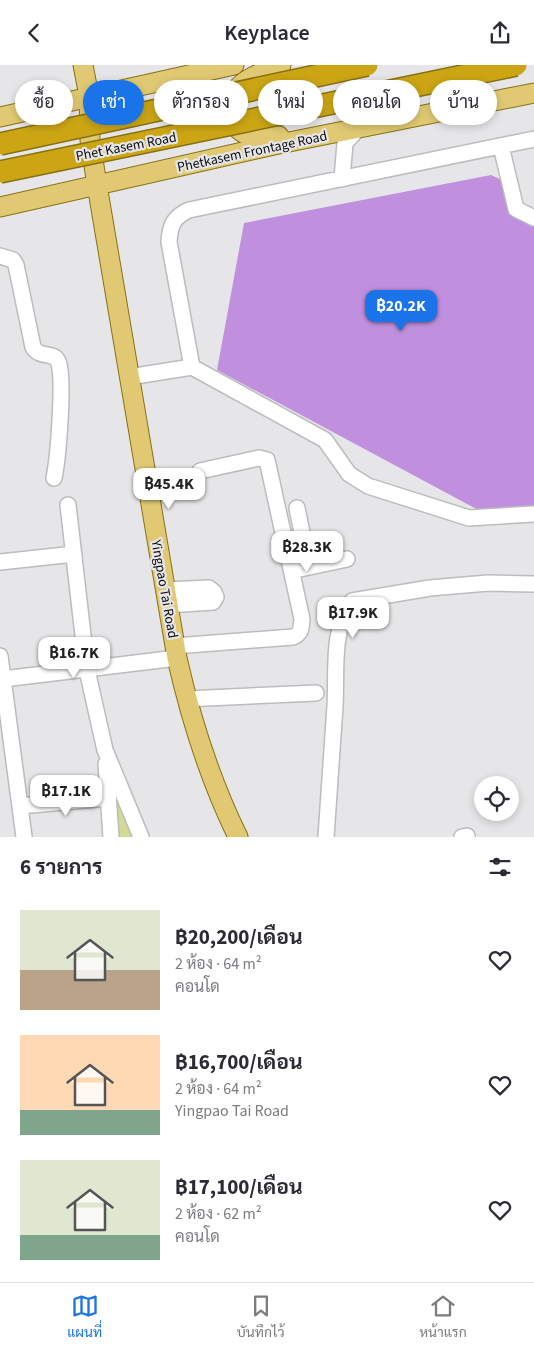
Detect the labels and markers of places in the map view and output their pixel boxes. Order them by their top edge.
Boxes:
pin: ฿20.2K [360,289,442,332]
pin: ฿45.4K [128,467,210,510]
pin: ฿28.3K [266,531,348,573]
pin: ฿17.9K [312,597,394,639]
pin: ฿16.7K [33,637,115,679]
pin: ฿17.1K [25,775,107,817]

